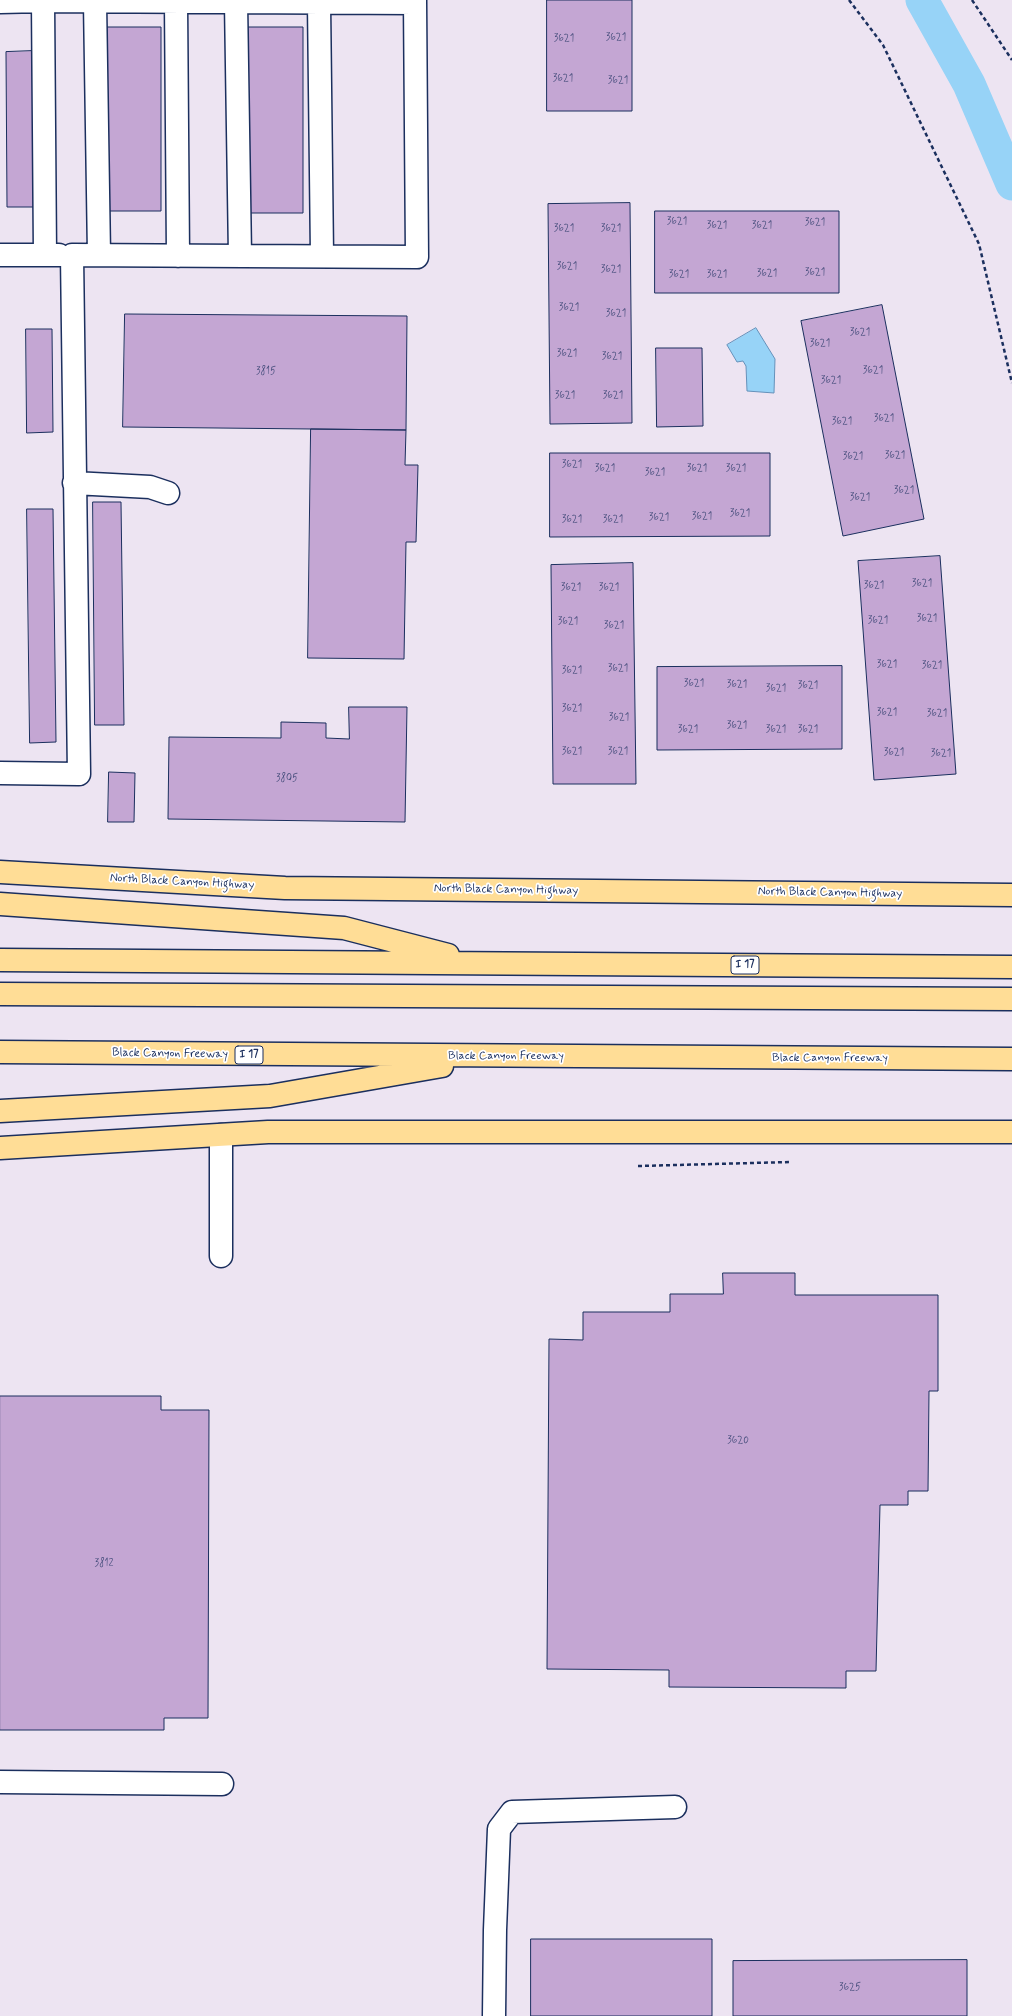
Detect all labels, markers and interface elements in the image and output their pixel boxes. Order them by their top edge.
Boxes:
house number: 3621 [606,32,626,44]
house number: 3621 [554,33,574,45]
house number: 3621 [553,73,573,85]
house number: 3621 [608,75,628,87]
house number: 3621 [667,216,687,228]
house number: 3621 [805,217,825,229]
house number: 3621 [707,220,727,232]
house number: 3621 [752,220,772,232]
house number: 3621 [554,223,574,235]
house number: 3621 [601,223,621,235]
house number: 3621 [557,261,577,273]
house number: 3621 [601,264,621,276]
house number: 3621 [805,267,825,279]
house number: 3621 [757,268,777,280]
house number: 3621 [669,269,689,281]
house number: 3621 [707,269,727,281]
house number: 3621 [559,302,579,314]
house number: 3621 [606,308,626,320]
house number: 3621 [850,327,870,339]
house number: 3621 [810,338,830,350]
house number: 3621 [557,348,577,360]
house number: 3621 [602,351,622,363]
house number: 3621 [863,365,883,377]
house number: 3815 [256,366,276,378]
house number: 3621 [821,375,841,387]
house number: 3621 [555,390,575,402]
house number: 3621 [603,390,623,402]
house number: 3621 [874,413,894,425]
house number: 3621 [832,416,852,428]
house number: 3621 [885,450,905,462]
house number: 3621 [843,451,863,463]
house number: 3621 [562,459,582,471]
house number: 3621 [595,463,615,475]
house number: 3621 [687,463,707,475]
house number: 3621 [726,463,746,475]
house number: 3621 [645,467,665,479]
house number: 3621 [894,485,914,497]
house number: 3621 [850,492,870,504]
house number: 3621 [730,508,750,520]
house number: 3621 [692,511,712,523]
house number: 3621 [649,512,669,524]
house number: 3621 [562,514,582,526]
house number: 3621 [603,514,623,526]
house number: 3621 [912,578,932,590]
house number: 3621 [864,580,884,592]
house number: 3621 [561,582,581,594]
house number: 3621 [599,582,619,594]
house number: 3621 [917,613,937,625]
house number: 3621 [868,615,888,627]
house number: 3621 [558,616,578,628]
house number: 3621 [604,620,624,632]
house number: 3621 [877,659,897,671]
house number: 3621 [922,660,942,672]
house number: 3621 [608,663,628,675]
house number: 3621 [562,665,582,677]
house number: 3621 [684,678,704,690]
house number: 3621 [727,679,747,691]
house number: 3621 [798,680,818,692]
house number: 3621 [766,683,786,695]
house number: 3621 [562,703,582,715]
house number: 3621 [877,707,897,719]
house number: 3621 [927,708,947,720]
house number: 3621 [609,712,629,724]
house number: 3621 [727,720,747,732]
house number: 3621 [678,724,698,736]
house number: 3621 [766,724,786,736]
house number: 3621 [798,724,818,736]
house number: 3621 [562,746,582,758]
house number: 3621 [608,746,628,758]
house number: 3621 [884,747,904,759]
house number: 3621 [931,748,951,760]
house number: 3805 [276,773,298,785]
street label: North Black Canyon Highway [109,871,255,893]
street label: North Black Canyon Highway [434,882,578,898]
street label: North Black Canyon Highway [758,885,902,901]
road number: I 17 [731,956,759,974]
street label: Black Canyon Freeway [112,1046,228,1062]
road number: I 17 [235,1046,263,1064]
street label: Black Canyon Freeway [448,1049,564,1063]
street label: Black Canyon Freeway [772,1051,888,1065]
house number: 3620 [727,1435,749,1447]
house number: 3812 [95,1558,113,1570]
house number: 3625 [839,1982,861,1994]

